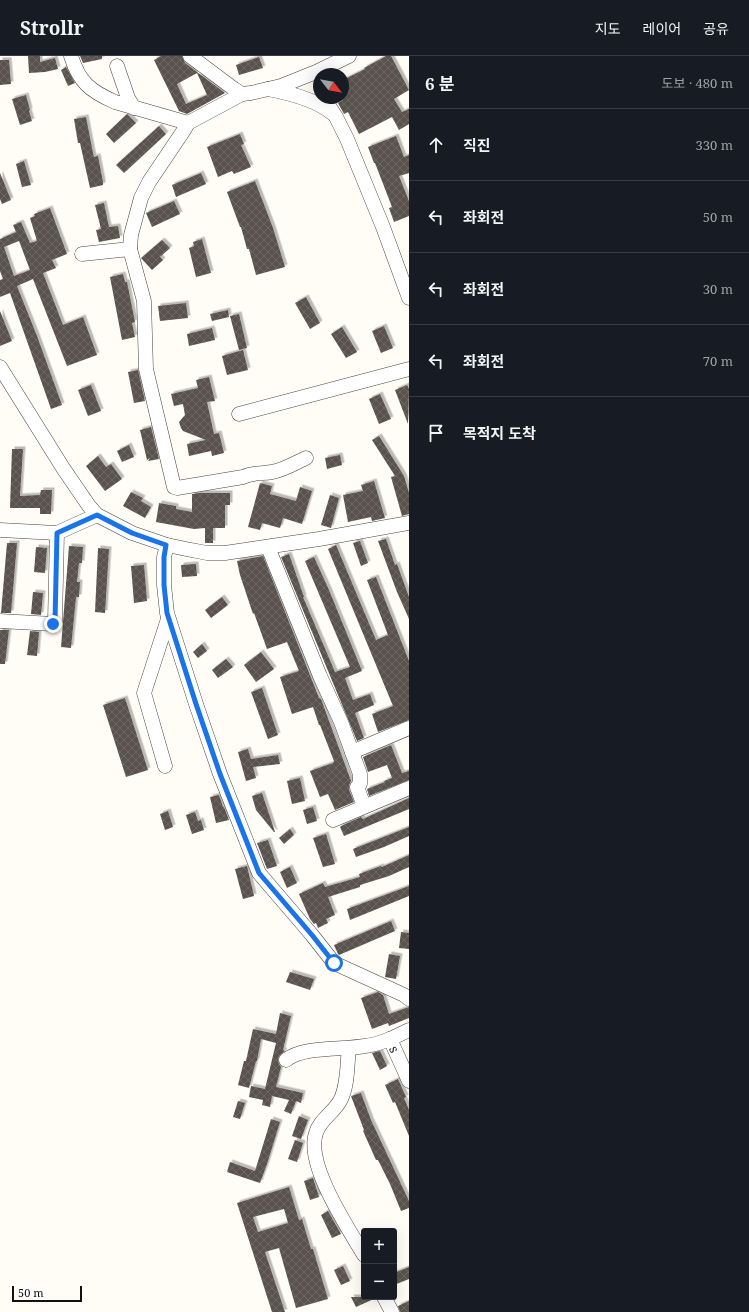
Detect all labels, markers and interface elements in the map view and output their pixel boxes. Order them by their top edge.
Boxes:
text: Strollr [20,15,84,41]
text: 지도 [595,19,621,38]
text: 레이어 [643,19,681,38]
text: 공유 [703,19,729,38]
north arrow [313,68,349,104]
text: 6 분 [425,72,455,95]
text: 도보 · 480 m [662,74,733,92]
icon: ahead [425,134,447,156]
text: 직진 [463,135,491,155]
text: 330 m [696,136,733,154]
icon: left [425,206,447,228]
text: 좌회전 [463,207,504,227]
text: 50 m [703,208,733,226]
icon: left [425,278,447,300]
text: 좌회전 [463,279,504,299]
text: 30 m [703,280,733,298]
icon: left [425,350,447,372]
text: 좌회전 [463,351,504,371]
text: 70 m [703,352,733,370]
icon: arrive [425,422,447,444]
text: 목적지 도착 [463,423,536,443]
route end [44,615,62,633]
route start [325,954,343,972]
street label: s [385,1043,404,1056]
map controls [361,1228,397,1300]
button: + [361,1228,397,1264]
button: − [361,1264,397,1300]
scale bar [12,1284,82,1303]
text: 50 m [18,1285,44,1300]

